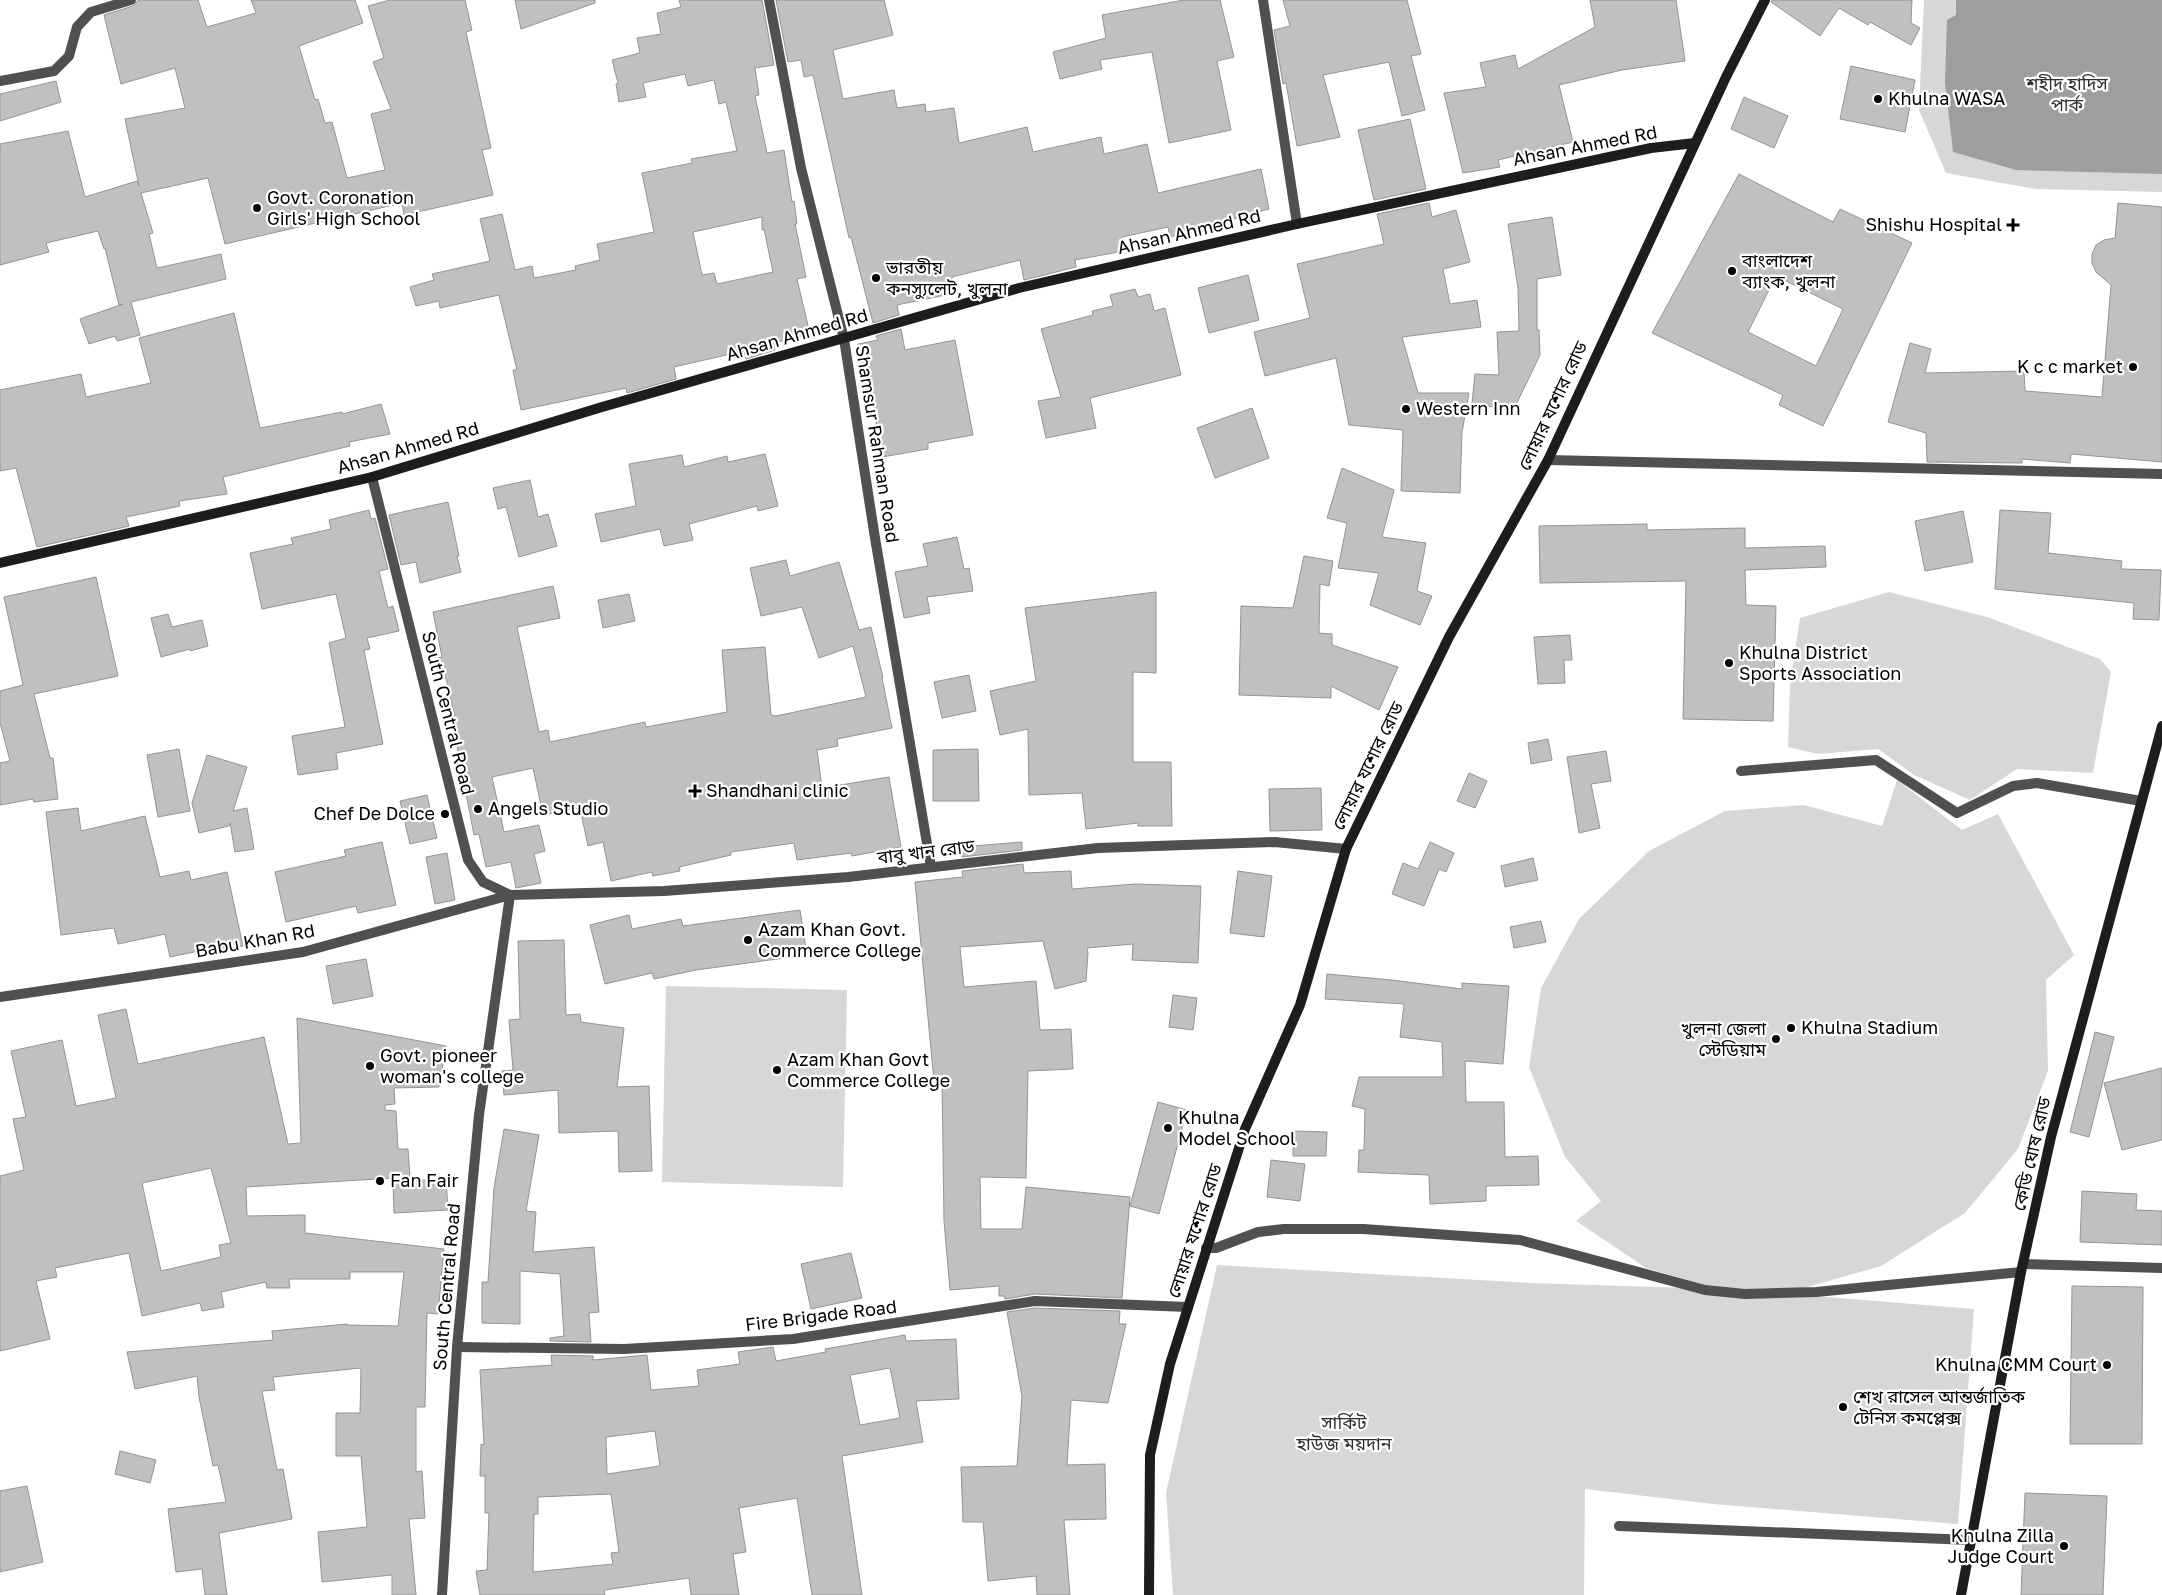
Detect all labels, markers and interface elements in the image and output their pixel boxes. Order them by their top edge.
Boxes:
park label: শহীদ হাদিস পার্ক [2025,72,2109,115]
place label: Khulna WASA [1888,87,2005,109]
marker: Khulna WASA [1872,93,1884,105]
street label: Ahsan Ahmed Rd [1511,120,1659,170]
place label: Govt. Coronation Girls' High School [267,186,420,229]
marker: Govt. Coronation Girls' High School [251,202,263,214]
street label: Ahsan Ahmed Rd [1115,204,1263,258]
place label: Shishu Hospital [1866,213,2002,235]
marker: Shishu Hospital [2006,218,2020,232]
place label: বাংলাদেশ ব্যাংক, খুলনা [1741,249,1836,293]
place label: ভারতীয় কনস্যুলেট, খুলনা [885,256,1008,300]
marker: বাংলাদেশ ব্যাংক, খুলনা [1726,265,1738,277]
marker: ভারতীয় কনস্যুলেট, খুলনা [870,272,882,284]
street label: Ahsan Ahmed Rd [723,303,870,365]
street label: লোয়ার যশোর রোড [1513,337,1592,474]
street label: Shamsur Rahman Road [852,343,904,544]
place label: K c c market [2017,355,2123,377]
marker: K c c market [2127,361,2139,373]
place label: Western Inn [1416,397,1521,419]
marker: Western Inn [1400,403,1412,415]
street label: Ahsan Ahmed Rd [334,416,481,478]
street label: South Central Road [418,629,480,797]
place label: Khulna District Sports Association [1739,641,1901,684]
marker: Khulna District Sports Association [1723,657,1735,669]
street label: লোয়ার যশোর রোড [1327,698,1408,833]
place label: Shandhani clinic [706,779,849,801]
marker: Shandhani clinic [688,784,702,798]
place label: Angels Studio [488,797,608,819]
place label: Chef De Dolce [314,802,435,824]
marker: Angels Studio [472,803,484,815]
marker: Chef De Dolce [439,808,451,820]
street label: বাবু খান রোড [875,834,976,869]
place label: Azam Khan Govt. Commerce College [758,918,921,961]
street label: Babu Khan Rd [193,919,316,961]
marker: Azam Khan Govt. Commerce College [742,934,754,946]
place label: Khulna Stadium [1801,1016,1938,1038]
place label: খুলনা জেলা স্টেডিয়াম [1681,1017,1767,1060]
marker: Khulna Stadium [1785,1022,1797,1034]
marker: খুলনা জেলা স্টেডিয়াম [1770,1033,1782,1045]
place label: Govt. pioneer woman's college [380,1044,524,1087]
place label: Azam Khan Govt Commerce College [787,1048,950,1091]
marker: Govt. pioneer woman's college [364,1060,376,1072]
marker: Azam Khan Govt Commerce College [771,1064,783,1076]
street label: কেডি ঘোষ রোড [2007,1095,2055,1213]
place label: Khulna Model School [1178,1106,1296,1149]
marker: Khulna Model School [1162,1122,1174,1134]
street label: লোয়ার যশোর রোড [1162,1161,1226,1301]
place label: Fan Fair [390,1169,458,1191]
marker: Fan Fair [374,1175,386,1187]
street label: South Central Road [428,1202,464,1372]
street label: Fire Brigade Road [744,1295,898,1335]
place label: Khulna CMM Court [1935,1353,2097,1375]
marker: Khulna CMM Court [2101,1359,2113,1371]
place label: শেখ রাসেল আন্তর্জাতিক টেনিস কমপ্লেক্স [1853,1385,2026,1428]
marker: শেখ রাসেল আন্তর্জাতিক টেনিস কমপ্লেক্স [1837,1401,1849,1413]
park label: সার্কিট হাউজ ময়দান [1295,1411,1393,1454]
place label: Khulna Zilla Judge Court [1948,1524,2054,1567]
marker: Khulna Zilla Judge Court [2058,1540,2070,1552]

